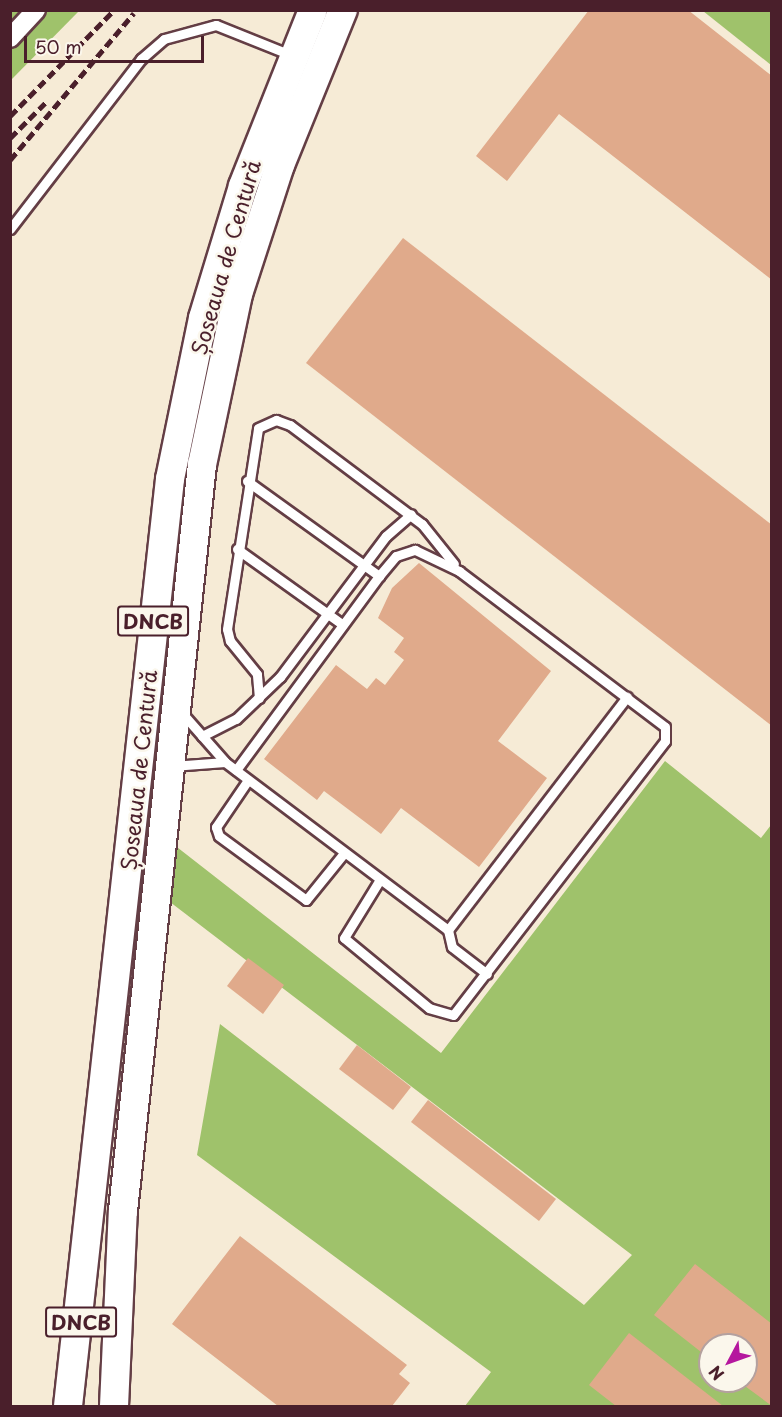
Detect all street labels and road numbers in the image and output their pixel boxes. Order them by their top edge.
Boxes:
street label: Șoseaua de Centură [185,156,265,358]
road number: DNCB [117,604,189,638]
street label: Șoseaua de Centură [115,668,161,872]
road number: DNCB [45,1305,117,1339]

